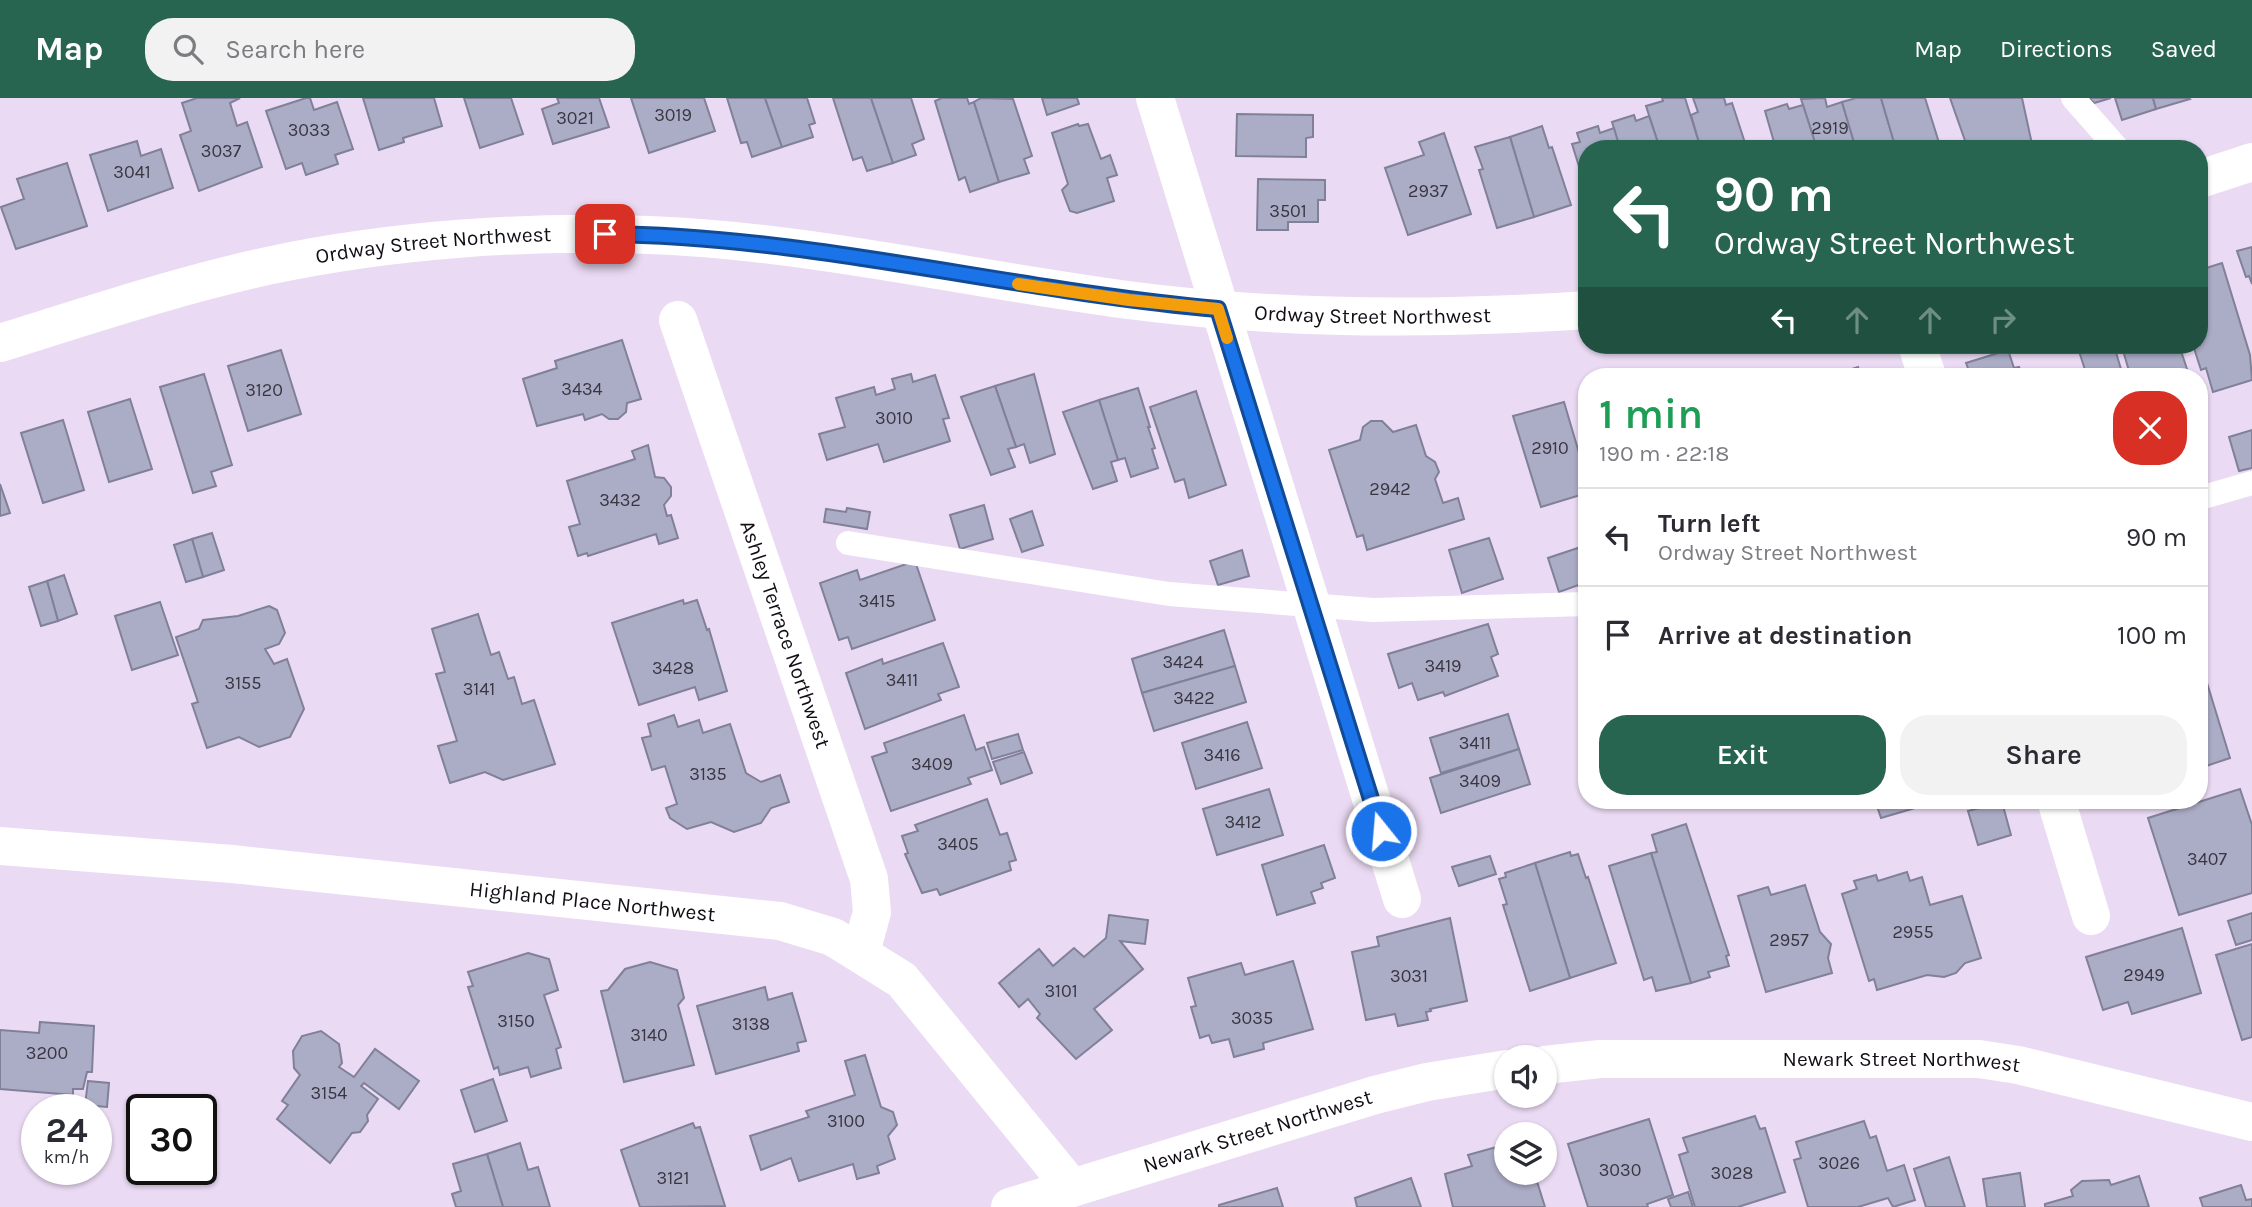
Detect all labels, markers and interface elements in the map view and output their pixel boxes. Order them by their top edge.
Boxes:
search box [145,18,635,81]
text: Map [35,30,103,68]
icon: search [169,30,207,68]
text: Search here [225,34,365,65]
text: Map [1914,35,1962,63]
text: Directions [2000,35,2113,63]
text: Saved [2151,35,2217,63]
house number: 3019 [654,104,692,126]
house number: 3021 [556,107,594,129]
house number: 2919 [1811,117,1849,139]
house number: 3033 [288,119,330,141]
house number: 3037 [201,140,242,162]
house number: 3041 [113,161,151,183]
text: 90 m [1714,166,1834,223]
icon: left [1599,168,1690,259]
house number: 2937 [1408,180,1449,202]
house number: 3501 [1269,200,1307,222]
pin [575,204,635,264]
icon: arrive [586,215,624,253]
street label: Ordway Street Northwest [314,222,552,268]
text: Ordway Street Northwest [1714,225,2075,262]
street label: Ordway Street Northwest [1253,300,1491,329]
icon: left [1765,301,1803,339]
icon: ahead [1838,301,1876,339]
icon: ahead [1911,301,1949,339]
icon: right [1984,301,2022,339]
house number: 3434 [561,378,603,400]
house number: 3120 [245,379,283,401]
text: 1 min [1599,389,1703,439]
button: close [2113,391,2187,465]
house number: 3010 [875,407,913,429]
house number: 2910 [1531,437,1569,459]
text: 190 m · 22:18 [1599,440,1729,467]
house number: 2942 [1369,478,1411,500]
house number: 3432 [599,489,641,511]
text: Turn left [1658,508,1760,539]
street label: Ashley Terrace Northwest [735,517,835,751]
icon: left [1599,518,1637,556]
text: 90 m [2126,522,2187,553]
text: Ordway Street Northwest [1658,539,1917,566]
house number: 3415 [859,590,895,612]
icon: arrive [1599,616,1637,654]
text: Arrive at destination [1658,620,1912,651]
text: 100 m [2117,620,2187,651]
house number: 3424 [1162,651,1204,673]
house number: 3419 [1424,655,1462,677]
house number: 3428 [652,657,694,679]
house number: 3411 [886,669,918,691]
house number: 3155 [225,672,261,694]
house number: 3141 [463,678,495,700]
house number: 3422 [1173,687,1215,709]
button: Exit [1599,715,1886,795]
button: Share [1900,715,2187,795]
house number: 3411 [1459,732,1491,754]
house number: 3416 [1204,744,1240,766]
house number: 3409 [911,753,953,775]
house number: 3135 [689,763,727,785]
house number: 3409 [1459,770,1501,792]
position arrow [1344,794,1418,868]
house number: 3412 [1224,811,1262,833]
house number: 3405 [937,833,979,855]
house number: 3407 [2187,848,2227,870]
street label: Highland Place Northwest [468,877,717,926]
house number: 2955 [1892,921,1934,943]
house number: 2957 [1769,929,1809,951]
house number: 2949 [2123,964,2165,986]
house number: 3031 [1390,965,1428,987]
house number: 3101 [1044,980,1078,1002]
house number: 3035 [1231,1007,1273,1029]
house number: 3150 [497,1010,535,1032]
house number: 3138 [732,1013,770,1035]
house number: 3140 [630,1024,668,1046]
house number: 3200 [26,1042,68,1064]
map controls [1494,1045,1557,1185]
button: sound [1494,1045,1557,1108]
street label: Newark Street Northwest [1783,1047,2022,1077]
house number: 3154 [311,1082,347,1104]
street label: Newark Street Northwest [1140,1085,1375,1177]
speed limit sign: 30 [126,1094,217,1185]
text: 24 [46,1110,88,1151]
house number: 3100 [827,1110,865,1132]
button: layers [1494,1122,1557,1185]
text: km/h [44,1146,89,1168]
house number: 3026 [1818,1152,1860,1174]
house number: 3030 [1599,1159,1641,1181]
house number: 3028 [1711,1162,1753,1184]
house number: 3121 [657,1167,689,1189]

